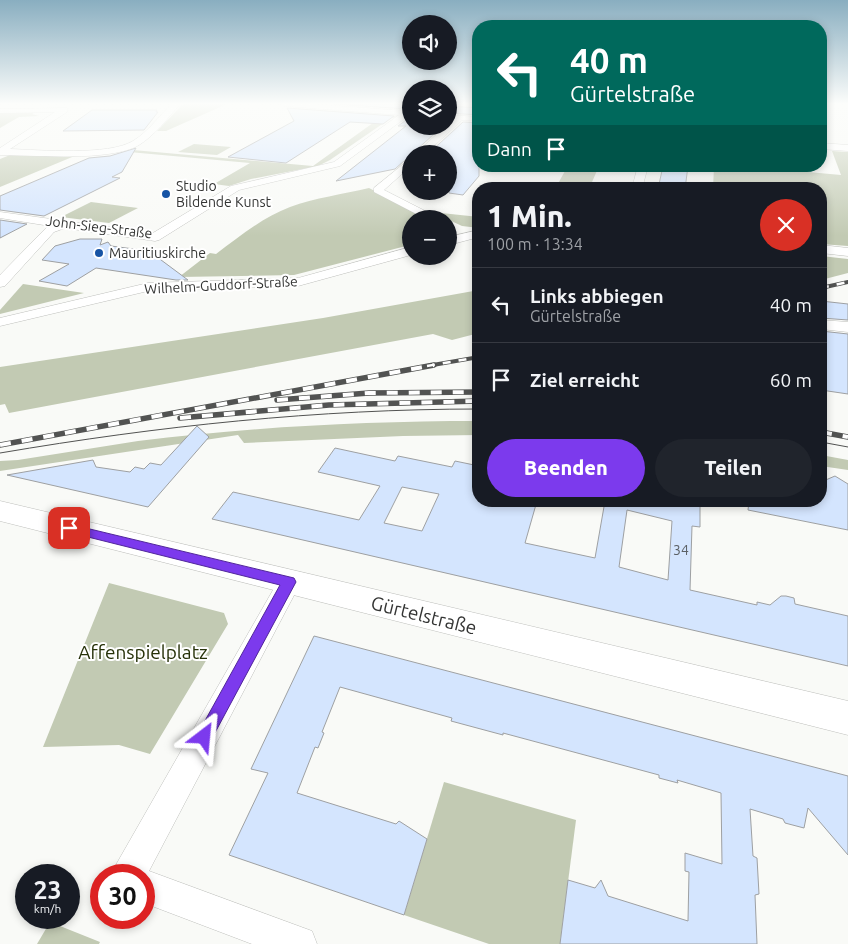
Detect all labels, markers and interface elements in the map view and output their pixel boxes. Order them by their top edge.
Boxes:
map controls [402,15,457,265]
button: sound [402,15,457,70]
icon: left [487,40,552,105]
text: 40 m [570,40,648,80]
button: layers [402,80,457,135]
text: Gürtelstraße [570,81,695,106]
icon: arrive [542,135,570,163]
text: Dann [487,138,532,160]
button: + [402,145,457,200]
place label: Studio Bildende Kunst [176,178,272,210]
marker: Studio Bildende Kunst [160,188,172,200]
text: 1 Min. [487,199,572,233]
button: close [760,199,812,251]
button: − [402,210,457,265]
street label: John-Sieg-Straße [45,213,153,241]
text: 100 m · 13:34 [487,235,583,253]
place label: Mauritiuskirche [109,245,206,261]
marker: Mauritiuskirche [93,247,105,259]
street label: Wilhelm-Guddorf-Straße [144,273,298,297]
text: Links abbiegen [530,285,664,307]
icon: left [487,291,515,319]
text: 40 m [770,294,812,316]
text: Gürtelstraße [530,307,621,325]
icon: arrive [487,366,515,394]
text: Ziel erreicht [530,369,639,391]
text: 60 m [770,369,812,391]
button: Beenden [487,439,645,497]
button: Teilen [655,439,812,497]
pin [48,507,90,549]
icon: arrive [55,514,83,542]
house number: 34 [673,542,689,558]
street label: Gürtelstraße [369,591,479,639]
park label: Affenspielplatz [78,641,208,663]
position arrow [177,710,229,762]
speed limit sign: 30 [90,864,155,929]
text: 23 [33,876,62,904]
text: km/h [34,902,61,915]

